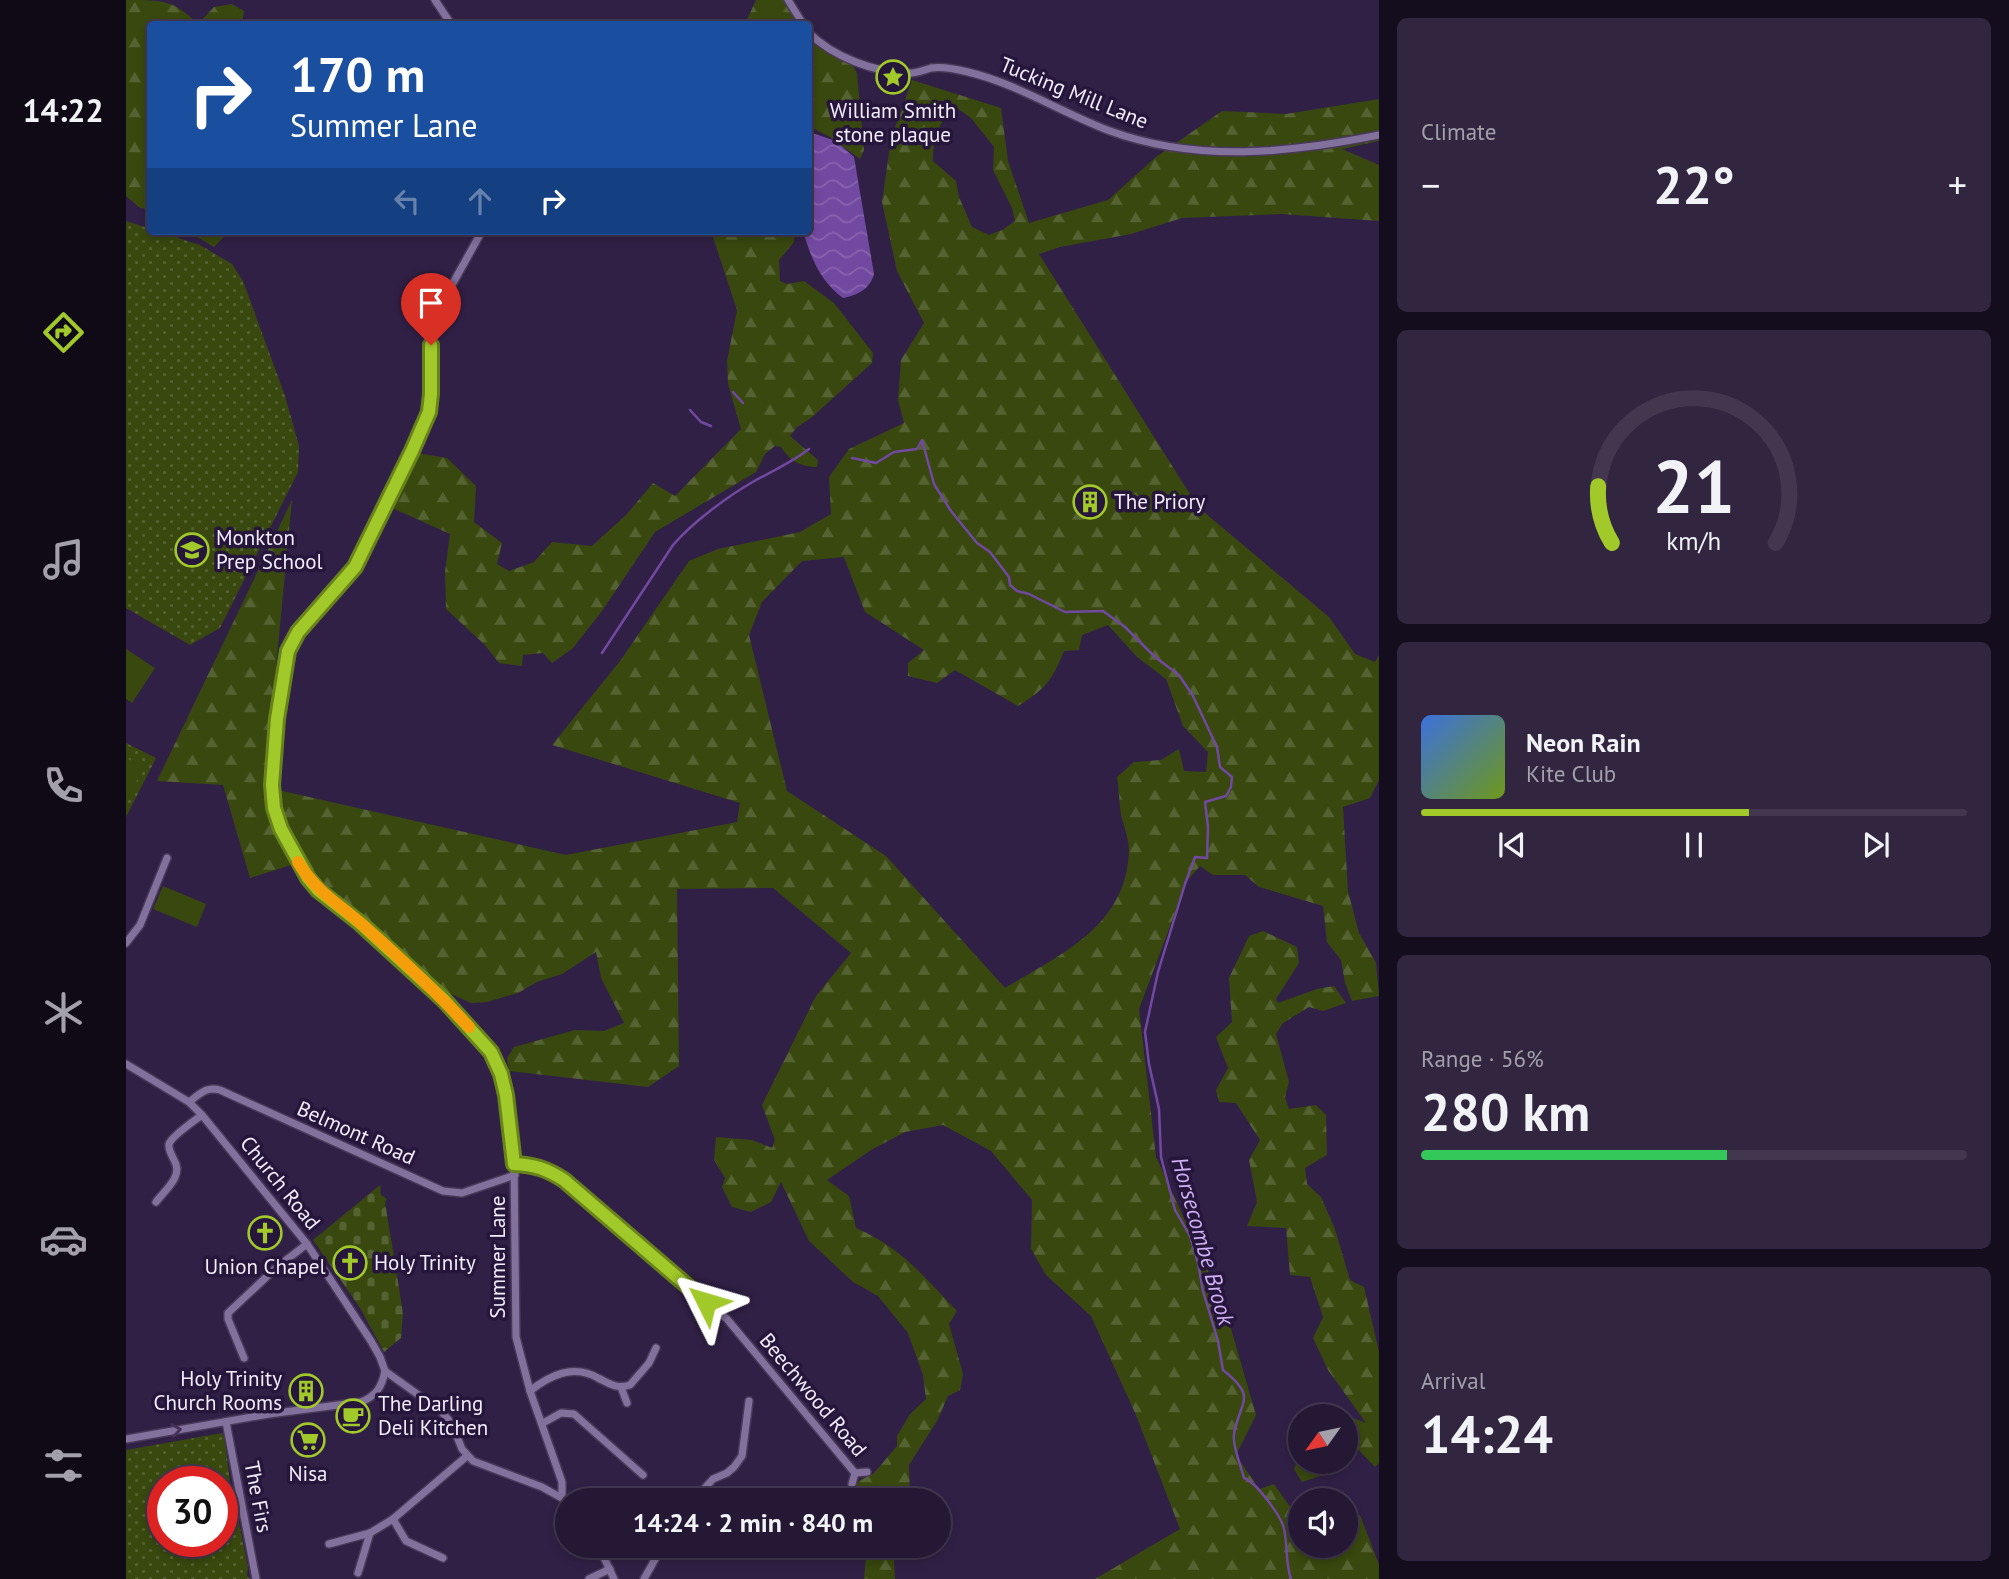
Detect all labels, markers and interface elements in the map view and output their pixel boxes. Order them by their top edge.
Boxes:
text: 170 m [290,42,425,106]
icon: right [175,49,266,140]
street label: Tucking Mill Lane [996,51,1152,135]
place icon: William Smith stone plaque [874,58,912,96]
text: 14:22 [22,89,104,131]
place label: William Smith stone plaque [830,97,956,148]
text: Summer Lane [290,104,477,146]
text: Climate [1421,117,1496,146]
text: 22° [1653,151,1735,218]
text: − [1421,160,1440,209]
text: + [1948,160,1967,209]
icon: left [388,182,426,220]
icon: ahead [461,182,499,220]
icon: right [534,182,572,220]
pin [401,273,461,345]
icon: arrive [412,284,450,322]
icon: directions [39,308,88,357]
text: 21 [1653,440,1735,534]
building icon: The Priory [1071,483,1109,521]
place label: The Priory [1114,488,1206,515]
place label: Monkton Prep School [216,524,323,575]
text: km/h [1667,525,1721,557]
school or university icon: Monkton Prep School [173,531,211,569]
icon: music [39,535,88,584]
text: Neon Rain [1526,726,1641,759]
text: Kite Club [1526,759,1616,788]
icon: phone [39,761,88,810]
icon: previous [1493,826,1531,864]
icon: pause [1675,826,1713,864]
icon: next [1857,826,1895,864]
icon: climate [39,988,88,1037]
text: Range · 56% [1421,1044,1544,1073]
text: 280 km [1421,1078,1590,1145]
street label: Belmont Road [293,1095,419,1171]
street label: Church Road [234,1130,326,1235]
water label: Horsecombe Brook [1166,1153,1242,1330]
street label: Summer Lane [484,1196,511,1319]
church icon: Union Chapel [246,1214,284,1252]
icon: car [39,1215,88,1264]
church icon: Holy Trinity [331,1244,369,1282]
place label: Holy Trinity [374,1249,476,1276]
place label: Union Chapel [204,1253,326,1280]
position arrow [669,1265,743,1339]
street label: Beechwood Road [754,1327,873,1462]
place label: Holy Trinity Church Rooms [154,1365,282,1416]
text: Arrival [1421,1366,1485,1395]
building icon: Holy Trinity Church Rooms [287,1372,325,1410]
place label: The Darling Deli Kitchen [378,1390,488,1441]
cafe icon: The Darling Deli Kitchen [334,1397,372,1435]
text: 14:24 [1421,1400,1553,1467]
north arrow [1288,1404,1358,1474]
map controls [1288,1404,1358,1558]
supermarket icon: Nisa [289,1421,327,1459]
one-way arrow [170,1423,182,1438]
icon: filters [39,1441,88,1490]
street label: The Firs [238,1459,279,1535]
place label: Nisa [288,1460,328,1487]
speed limit sign: 30 [147,1466,238,1557]
button: sound [1288,1488,1358,1558]
text: 14:24 · 2 min · 840 m [633,1506,873,1539]

